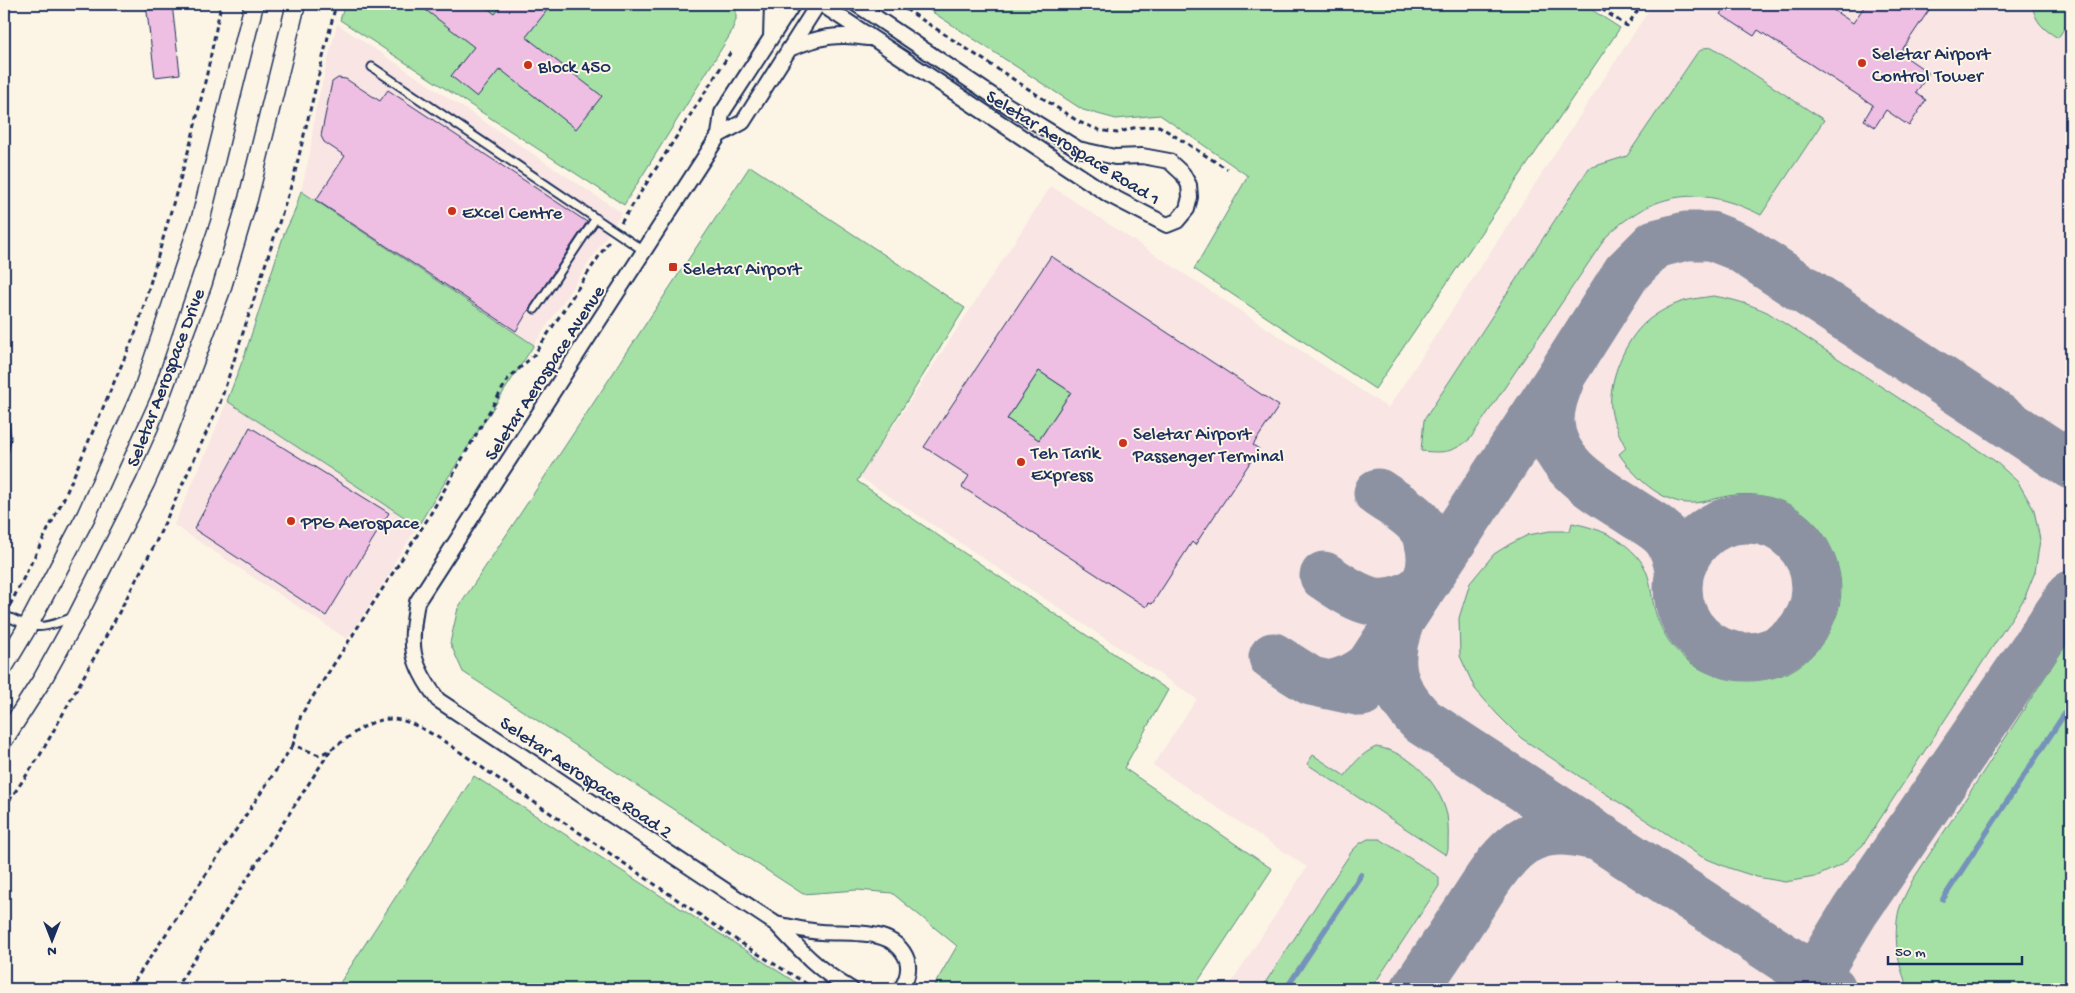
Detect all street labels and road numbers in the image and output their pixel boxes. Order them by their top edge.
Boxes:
street label: Seletar Aerospace Road 1 [981,86,1164,212]
street label: Seletar Aerospace Avenue [481,282,611,466]
street label: Seletar Aerospace Drive [123,286,212,471]
street label: Seletar Aerospace Road 2 [495,713,676,845]

